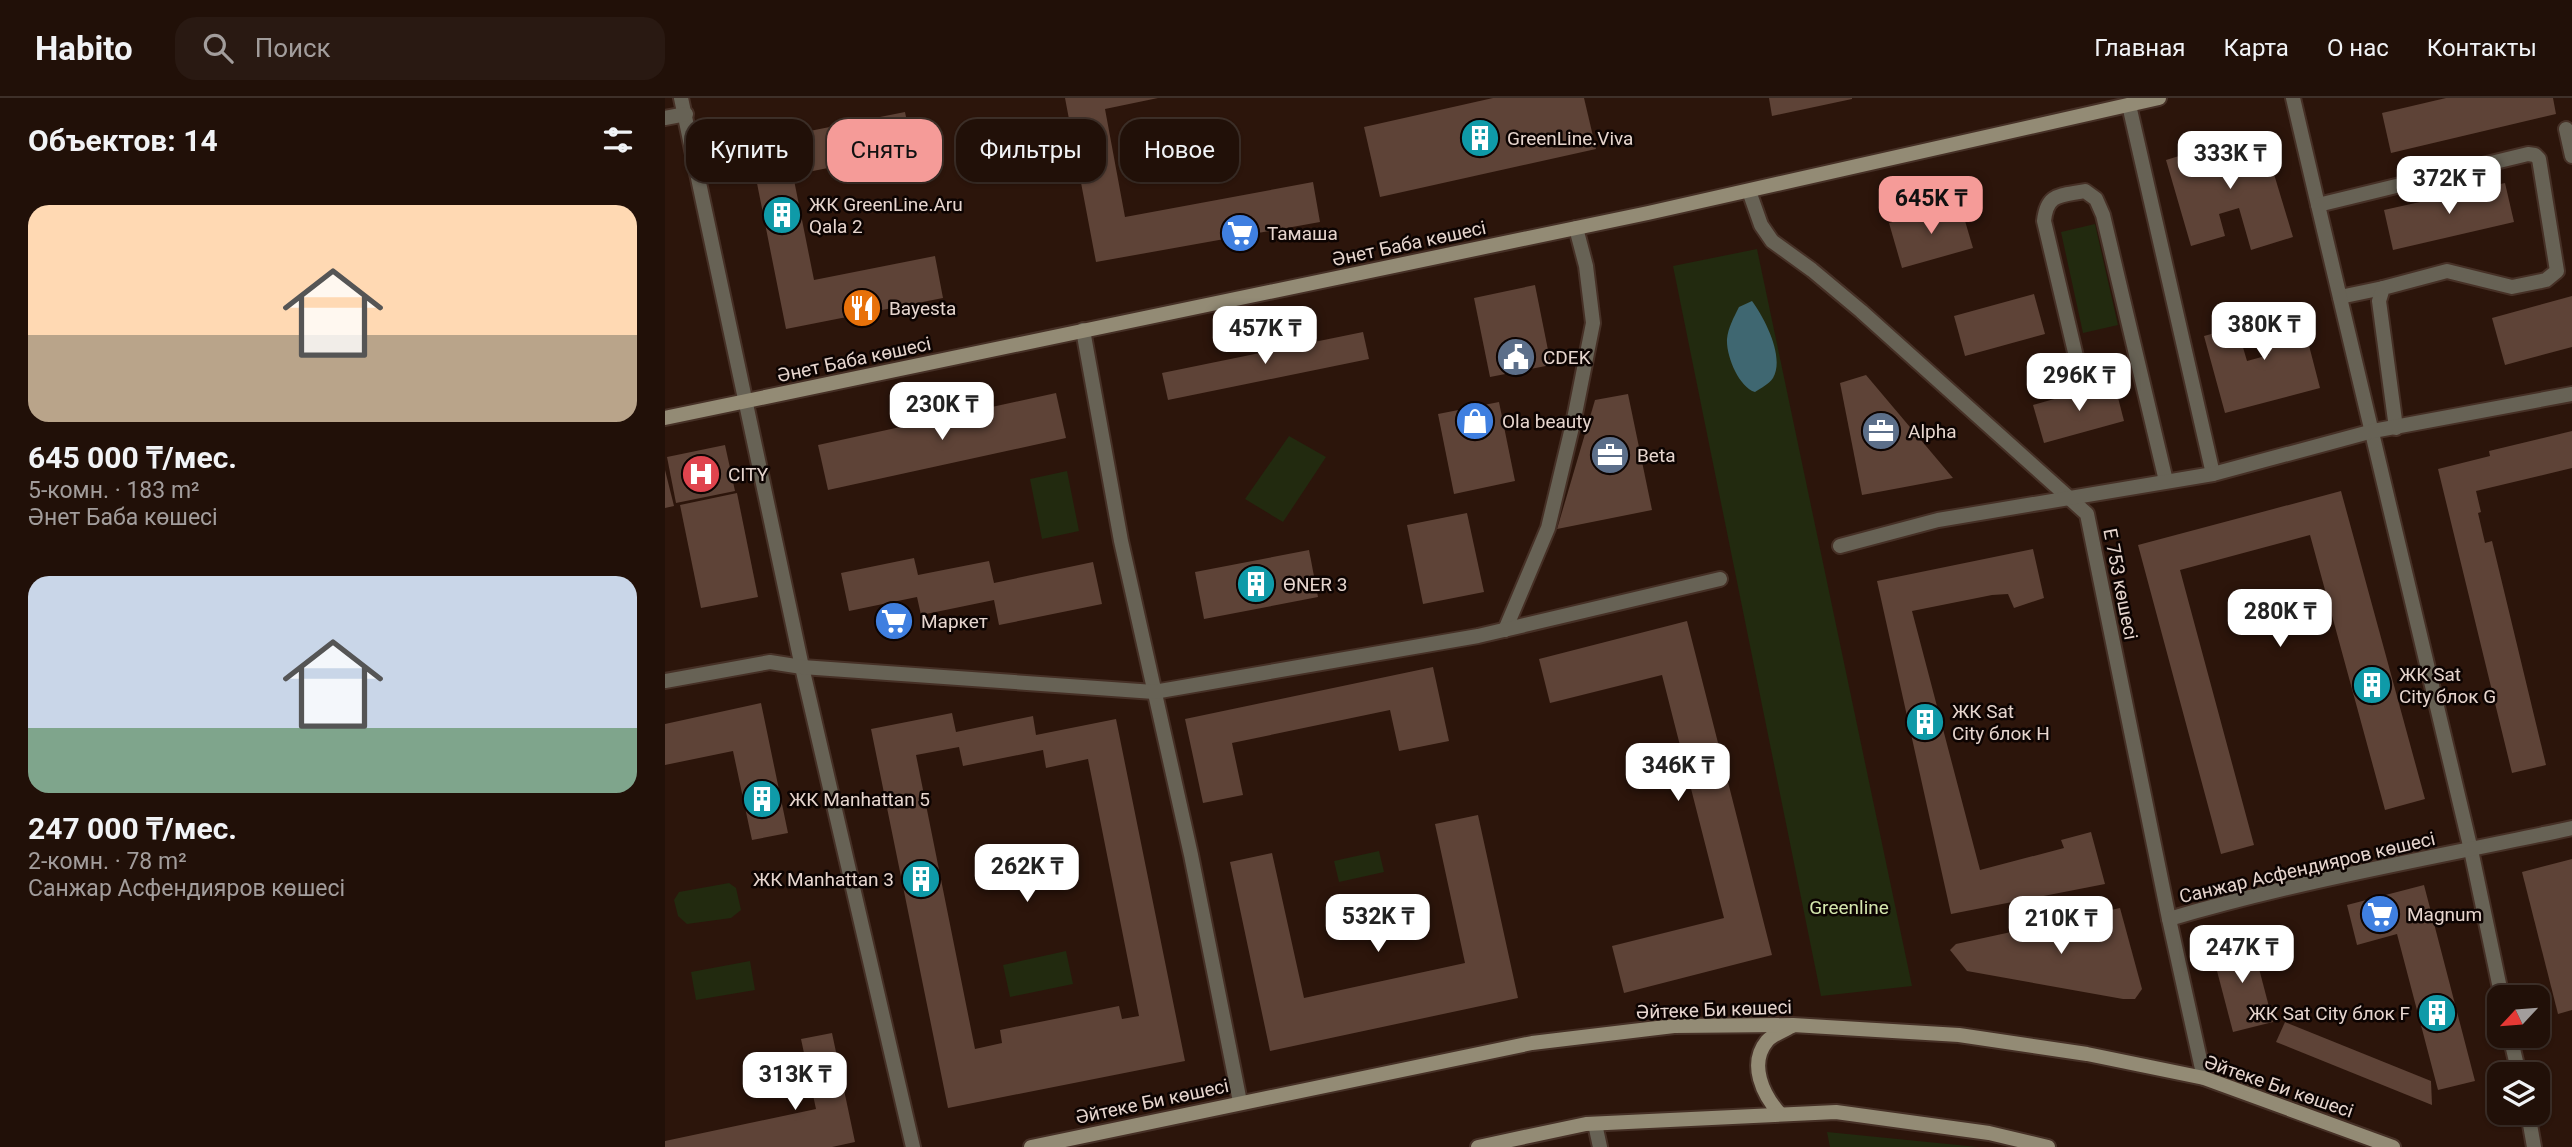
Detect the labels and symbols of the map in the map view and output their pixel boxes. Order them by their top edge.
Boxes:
building icon: GreenLine.Viva [1459,117,1501,159]
place label: GreenLine.Viva [1507,127,1633,150]
pin: 333K ₸ [2173,132,2287,191]
pin: 372K ₸ [2392,156,2506,216]
pin: 645K ₸ [1874,176,1988,236]
place label: ЖК GreenLine.Aru Qala 2 [809,193,963,238]
building icon: ЖК GreenLine.Aru Qala 2 [761,194,803,236]
supermarket icon: Тамаша [1219,212,1261,254]
street label: Әнет Баба көшесі [1330,216,1488,271]
place label: Тамаша [1267,222,1338,245]
restaurant icon: Bayesta [841,287,883,329]
place label: Bayesta [889,297,956,320]
pin: 380K ₸ [2207,302,2321,362]
pin: 457K ₸ [1208,306,1322,366]
street label: Әнет Баба көшесі [775,332,933,387]
public building icon: CDEK [1495,336,1537,378]
place label: CDEK [1543,346,1591,369]
pin: 296K ₸ [2022,354,2136,413]
pin: 230K ₸ [885,382,999,442]
shop icon: Ola beauty [1454,400,1496,442]
place label: Ola beauty [1502,410,1592,433]
office icon: Alpha [1860,410,1902,452]
place label: Alpha [1908,420,1956,443]
office icon: Beta [1589,434,1631,476]
place label: Beta [1637,444,1675,467]
hospital icon: CITY [680,453,722,495]
place label: CITY [728,463,769,486]
street label: Е 753 көшесі [2098,526,2143,642]
building icon: ӨNER 3 [1235,563,1277,605]
place label: ӨNER 3 [1283,573,1347,596]
pin: 280K ₸ [2223,589,2337,649]
supermarket icon: Маркет [873,600,915,642]
place label: Маркет [921,610,988,633]
place label: ЖК Sat City блок G [2399,663,2496,708]
building icon: ЖК Sat City блок G [2351,664,2393,706]
place label: ЖК Sat City блок H [1952,700,2050,745]
building icon: ЖК Sat City блок H [1904,701,1946,743]
pin: 346K ₸ [1621,744,1735,803]
building icon: ЖК Manhattan 5 [741,778,783,820]
place label: ЖК Manhattan 5 [789,788,930,811]
street label: Санжар Асфендияров көшесі [2177,827,2437,908]
pin: 262K ₸ [970,844,1084,904]
building icon: ЖК Manhattan 3 [900,858,942,900]
place label: ЖК Manhattan 3 [753,868,894,891]
supermarket icon: Magnum [2359,893,2401,935]
pin: 532K ₸ [1321,894,1435,954]
park label: Greenline [1809,896,1889,919]
pin: 210K ₸ [2004,896,2118,956]
place label: Magnum [2407,903,2482,926]
pin: 247K ₸ [2185,926,2299,985]
north arrow [2487,985,2550,1048]
building icon: ЖК Sat City блок F [2416,992,2458,1034]
street label: Әйтеке Би көшесі [1636,995,1792,1024]
place label: ЖК Sat City блок F [2249,1002,2410,1025]
street label: Әйтеке Би көшесі [2201,1050,2356,1123]
pin: 313K ₸ [738,1052,852,1112]
street label: Әйтеке Би көшесі [1073,1074,1231,1129]

